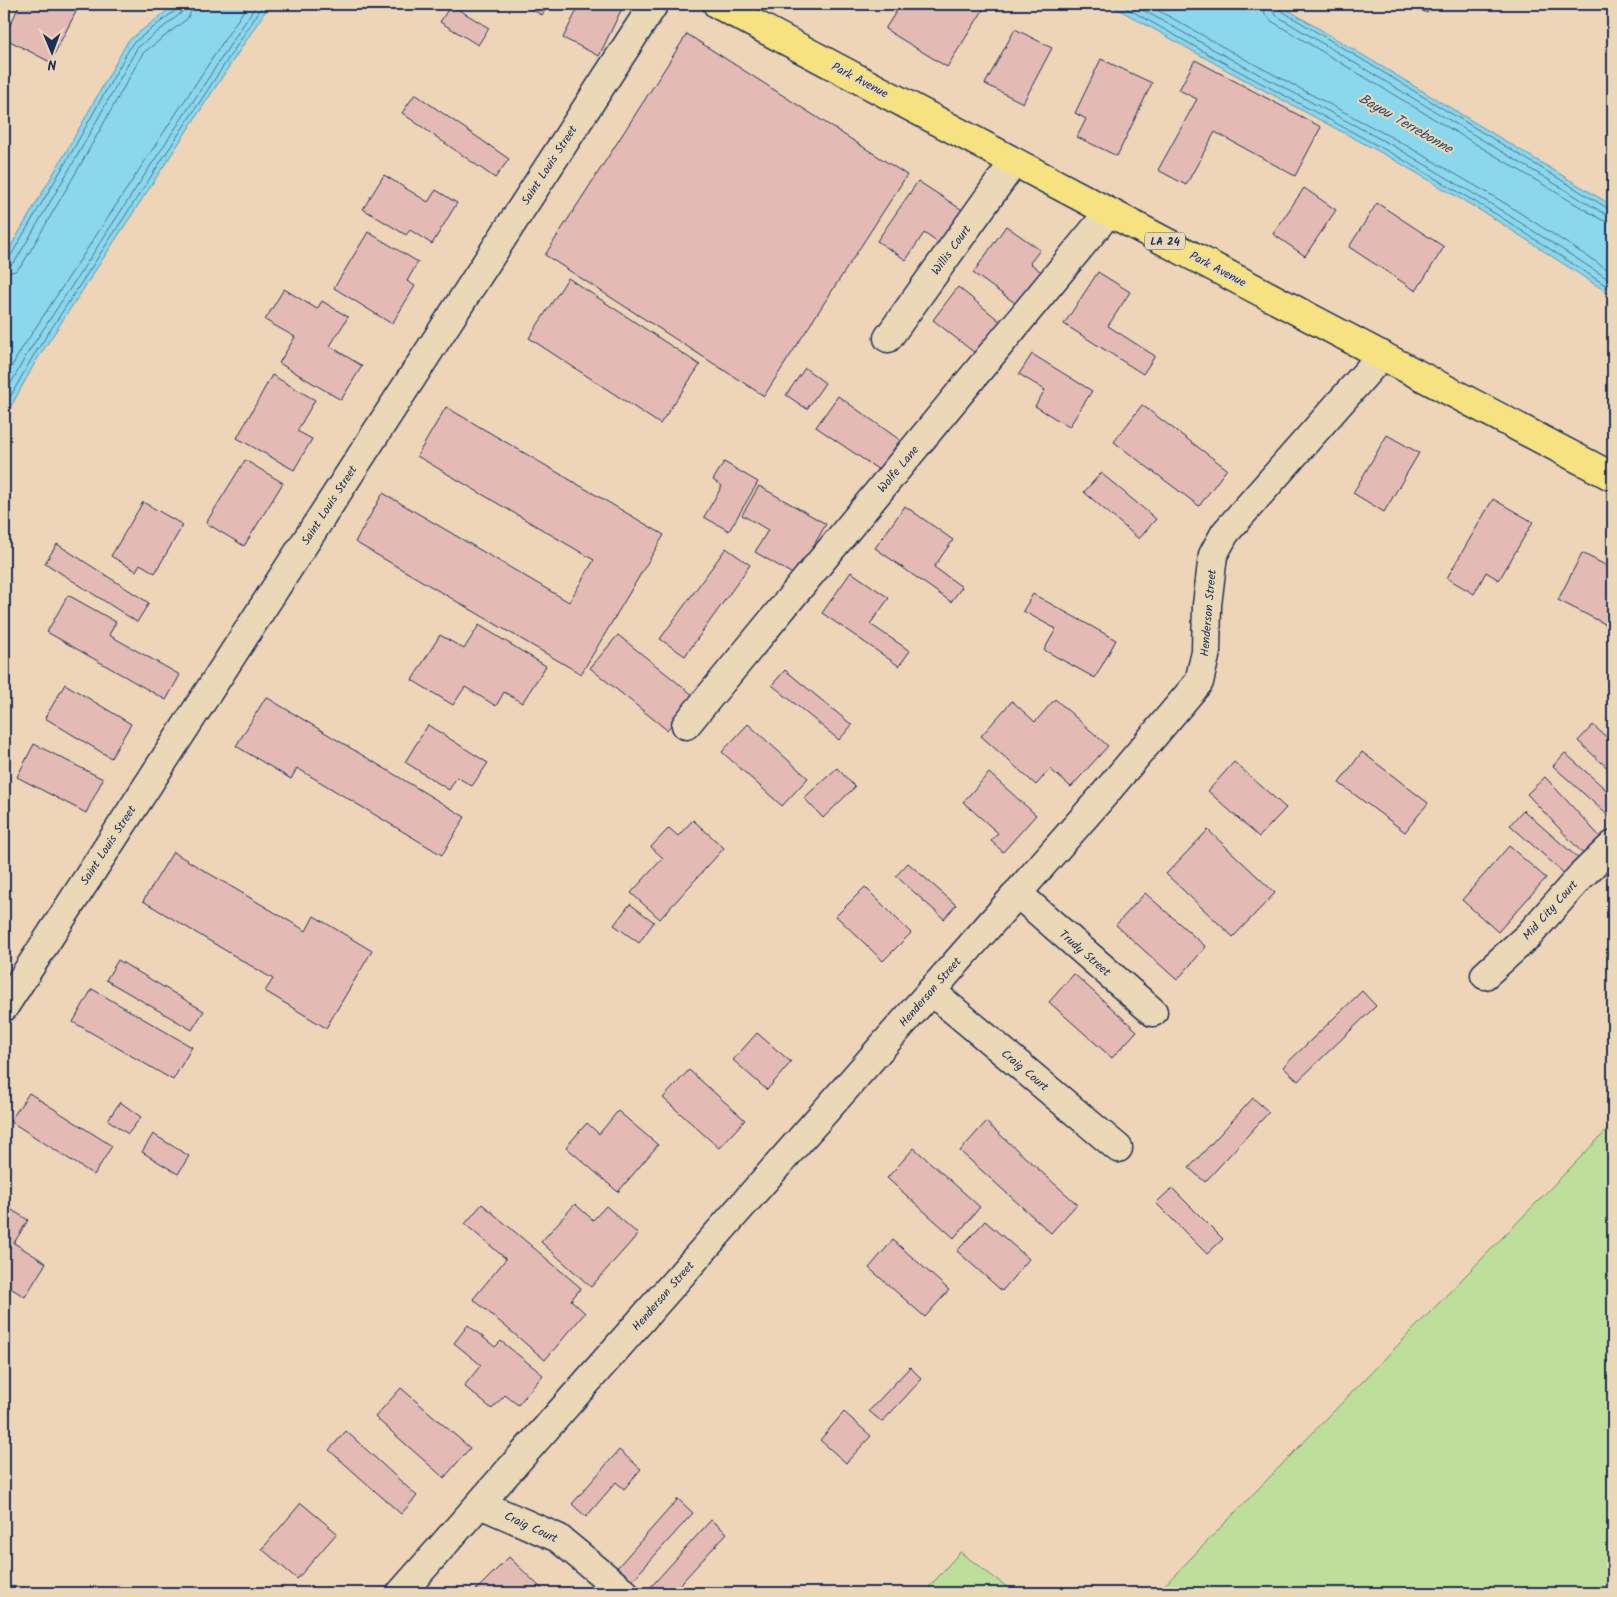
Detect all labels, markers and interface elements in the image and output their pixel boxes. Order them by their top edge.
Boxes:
north arrow [28,28,78,78]
text: N [47,53,57,75]
street label: Park Avenue [828,58,892,104]
water label: Bayou Terrebonne [1355,88,1458,160]
street label: Saint Louis Street [516,121,583,209]
street label: Willis Court [927,221,976,279]
road number: LA 24 [1145,232,1185,250]
street label: Park Avenue [1186,247,1250,293]
street label: Wolfe Lane [873,441,924,497]
street label: Saint Louis Street [296,461,363,549]
street label: Henderson Street [1195,568,1222,657]
street label: Saint Louis Street [75,801,142,889]
street label: Mid City Court [1518,876,1583,945]
street label: Trudy Street [1055,926,1115,981]
street label: Henderson Street [895,953,966,1032]
street label: Craig Court [997,1045,1053,1096]
street label: Henderson Street [628,1257,699,1336]
street label: Craig Court [501,1507,561,1548]

